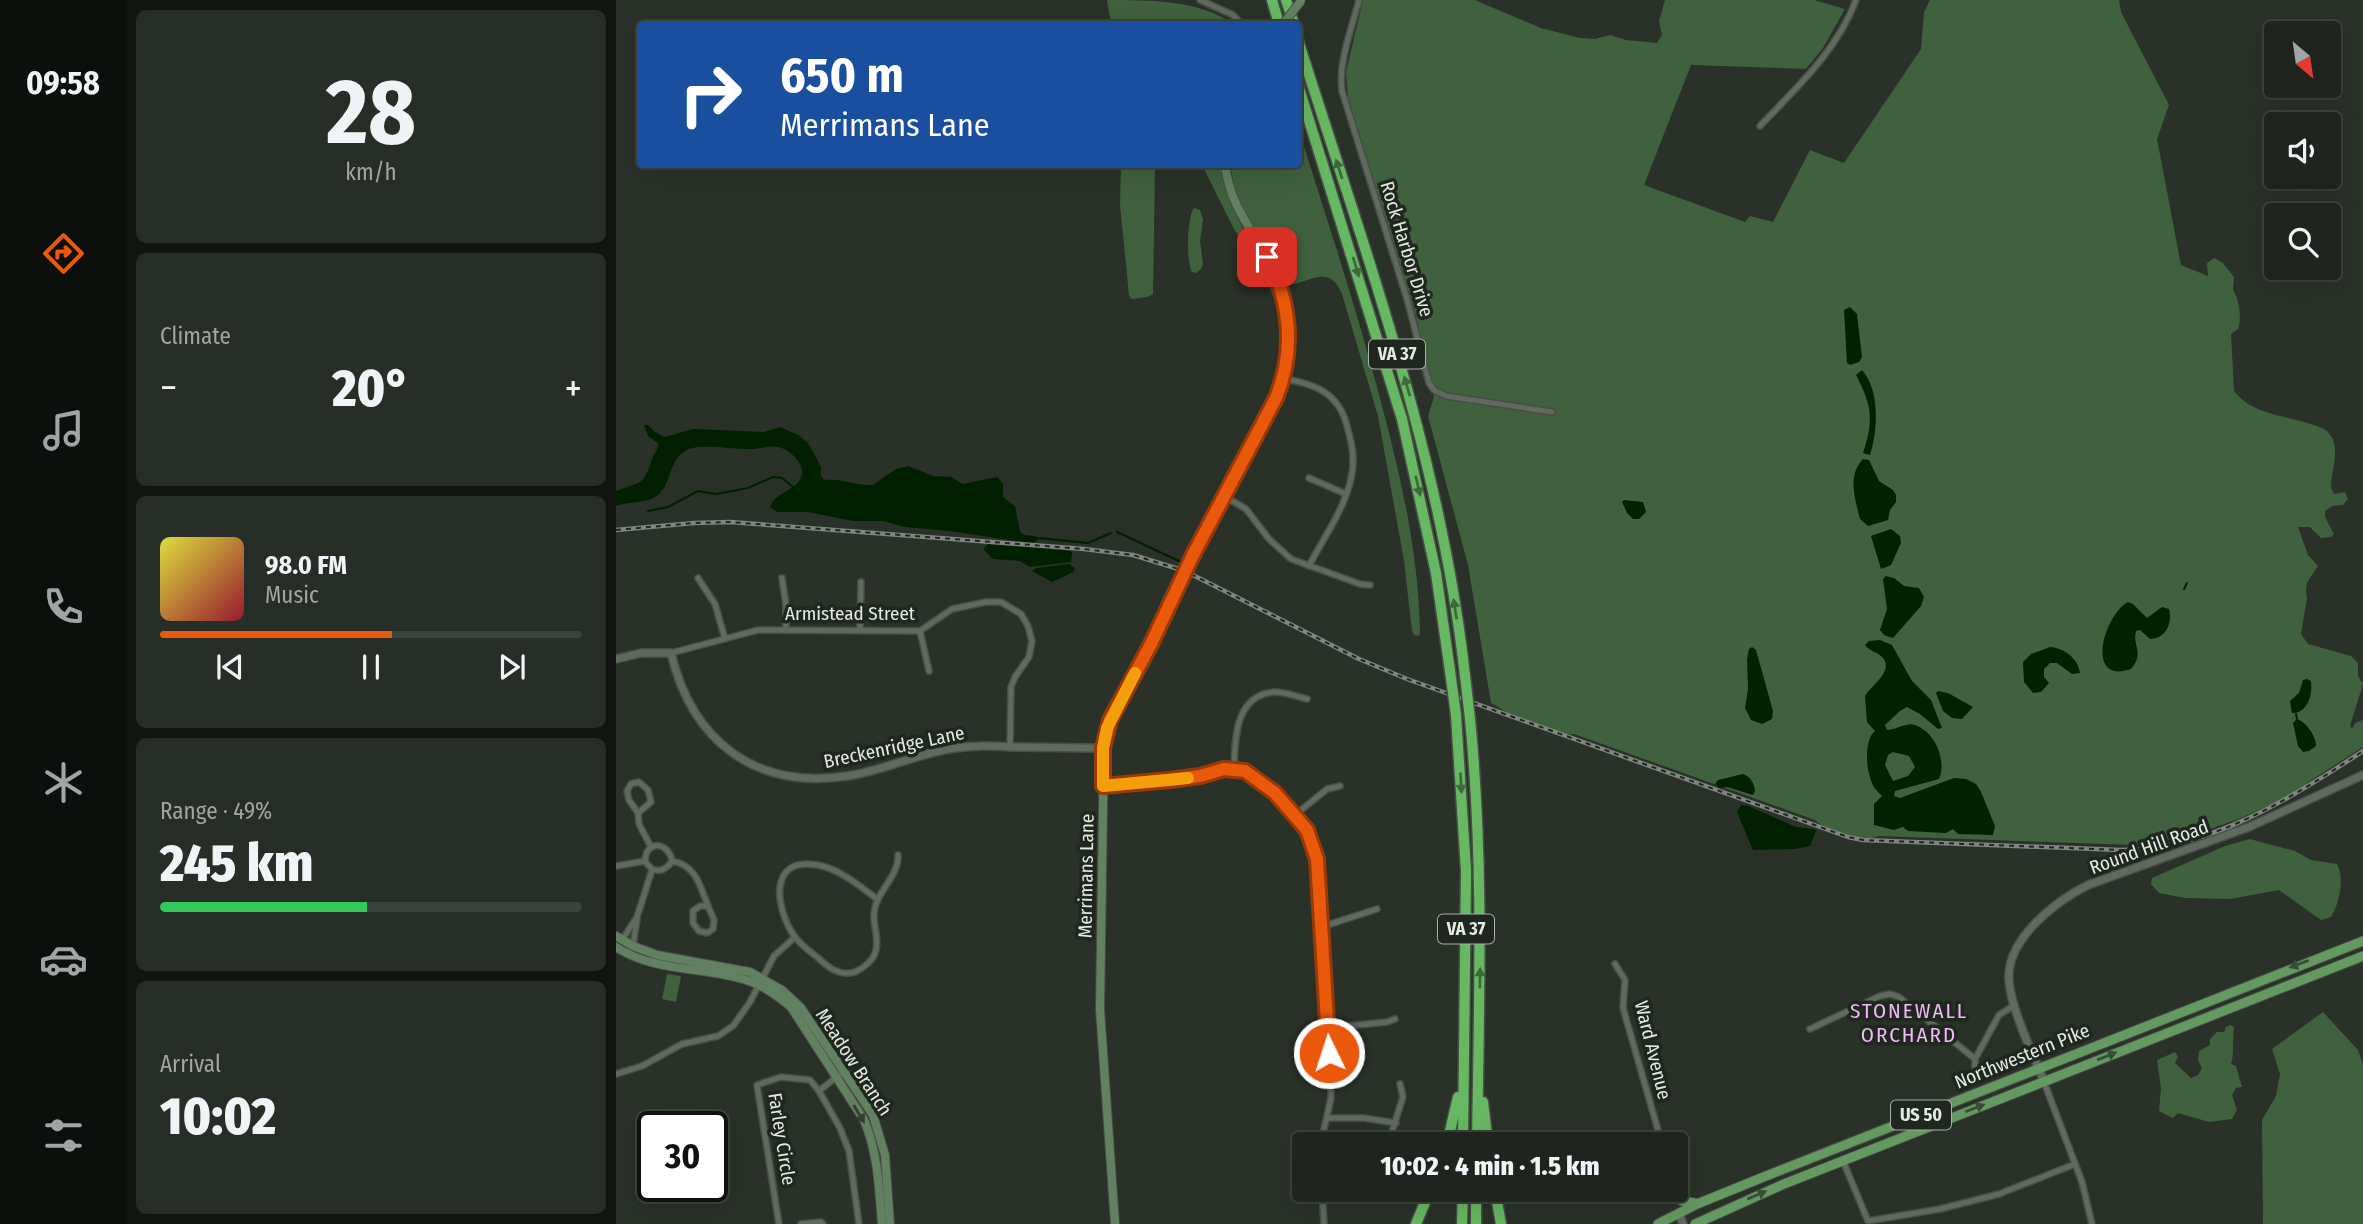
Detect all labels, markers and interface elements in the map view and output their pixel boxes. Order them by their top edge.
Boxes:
north arrow [2264,21,2342,98]
map controls [2264,21,2341,280]
text: 650 m [780,46,904,105]
icon: right [665,49,756,140]
text: 28 [326,58,416,167]
text: 09:58 [26,64,100,102]
text: Merrimans Lane [780,106,990,144]
button: sound [2264,112,2341,189]
text: km/h [345,158,397,186]
one-way arrow [1334,159,1344,180]
street label: Rock Harbor Drive [1375,179,1439,319]
button: search [2264,203,2341,280]
pin [1237,227,1297,287]
icon: directions [39,229,88,278]
icon: arrive [1248,238,1286,276]
one-way arrow [1351,257,1361,278]
text: Climate [160,322,231,350]
road number: VA 37 [1369,340,1425,368]
text: 20° [332,357,410,420]
text: − [160,365,177,411]
text: + [565,365,582,411]
one-way arrow [1401,376,1411,397]
icon: music [39,406,88,455]
one-way arrow [1413,475,1424,497]
text: 98.0 FM [265,550,347,581]
text: Music [265,581,319,609]
icon: phone [39,582,88,631]
one-way arrow [1450,597,1461,619]
street label: Armistead Street [785,602,916,625]
icon: previous [211,648,249,686]
icon: pause [352,648,390,686]
icon: next [493,648,531,686]
street label: Breckenridge Lane [822,721,966,773]
icon: climate [39,758,88,807]
one-way arrow [1456,772,1467,794]
text: Range · 49% [160,797,272,825]
street label: Merrimans Lane [1073,814,1099,938]
street label: Round Hill Road [2086,815,2212,879]
text: 245 km [160,832,313,895]
road number: VA 37 [1438,914,1494,944]
icon: car [39,935,88,984]
one-way arrow [2288,959,2309,970]
one-way arrow [1474,967,1485,989]
street label: Ward Avenue [1630,998,1676,1102]
district label: STONEWALL ORCHARD [1850,998,1968,1048]
street label: Meadow Branch [811,1004,897,1120]
position arrow [1292,1016,1366,1090]
street label: Northwestern Pike [1951,1018,2093,1094]
text: Arrival [160,1050,221,1078]
one-way arrow [2097,1051,2118,1062]
text: 10:02 [160,1085,276,1148]
street label: Farley Circle [763,1091,801,1187]
road number: US 50 [1891,1100,1951,1130]
one-way arrow [1964,1102,1985,1113]
one-way arrow [853,1104,866,1123]
icon: filters [39,1111,88,1160]
speed limit sign: 30 [637,1111,728,1202]
text: 10:02 · 4 min · 1.5 km [1381,1151,1599,1182]
one-way arrow [1747,1189,1768,1200]

